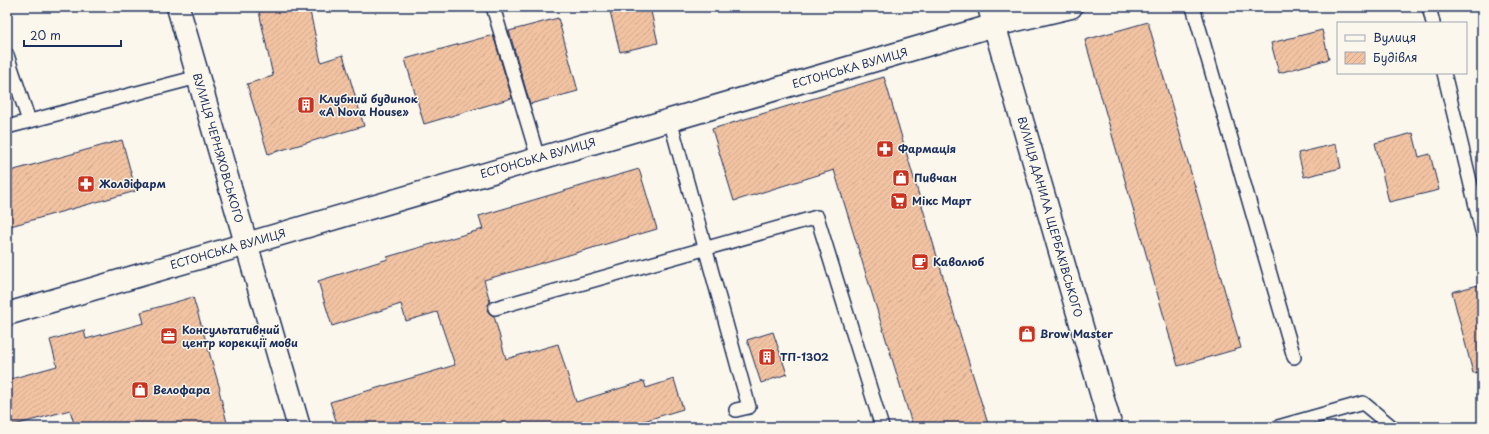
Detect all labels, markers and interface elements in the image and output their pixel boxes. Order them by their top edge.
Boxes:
scale bar [24,22,121,48]
legend [1337,22,1467,74]
text: 20 m [30,26,61,44]
text: Вулиця [1373,28,1416,46]
street label: ЕСТОНСЬКА ВУЛИЦЯ [790,43,910,92]
text: Будівля [1373,48,1418,66]
street label: ВУЛИЦЯ ЧЕРНЯХОВСЬКОГО [189,71,248,225]
place label: Клубний будинок «A Nova House» [319,90,419,120]
building icon: Клубний будинок «A Nova House» [296,95,316,115]
street label: ВУЛИЦЯ ДАНИЛА ЩЕРБАКІВСЬКОГО [1014,115,1087,319]
street label: ЕСТОНСЬКА ВУЛИЦЯ [478,133,598,182]
pharmacy icon: Фармація [875,139,895,159]
place label: Фармація [898,140,956,157]
shop icon: Пивчан [891,168,911,188]
place label: Пивчан [914,169,957,186]
pharmacy icon: Жолдіфарм [76,174,96,194]
place label: Жолдіфарм [99,175,166,192]
supermarket icon: Мікс Март [889,191,909,211]
place label: Мікс Март [912,192,972,209]
street label: ЕСТОНСЬКА ВУЛИЦЯ [168,224,288,273]
cafe icon: Каволюб [910,252,930,272]
place label: Каволюб [933,253,984,270]
place label: Консультативний центр корекції мови [182,321,298,351]
shop icon: Brow Master [1017,324,1037,344]
place label: Brow Master [1040,325,1113,342]
office icon: Консультативний центр корекції мови [159,326,179,346]
building icon: ТП-1302 [757,347,777,367]
place label: ТП-1302 [780,348,829,365]
shop icon: Велофара [130,380,150,400]
place label: Велофара [153,381,211,398]

